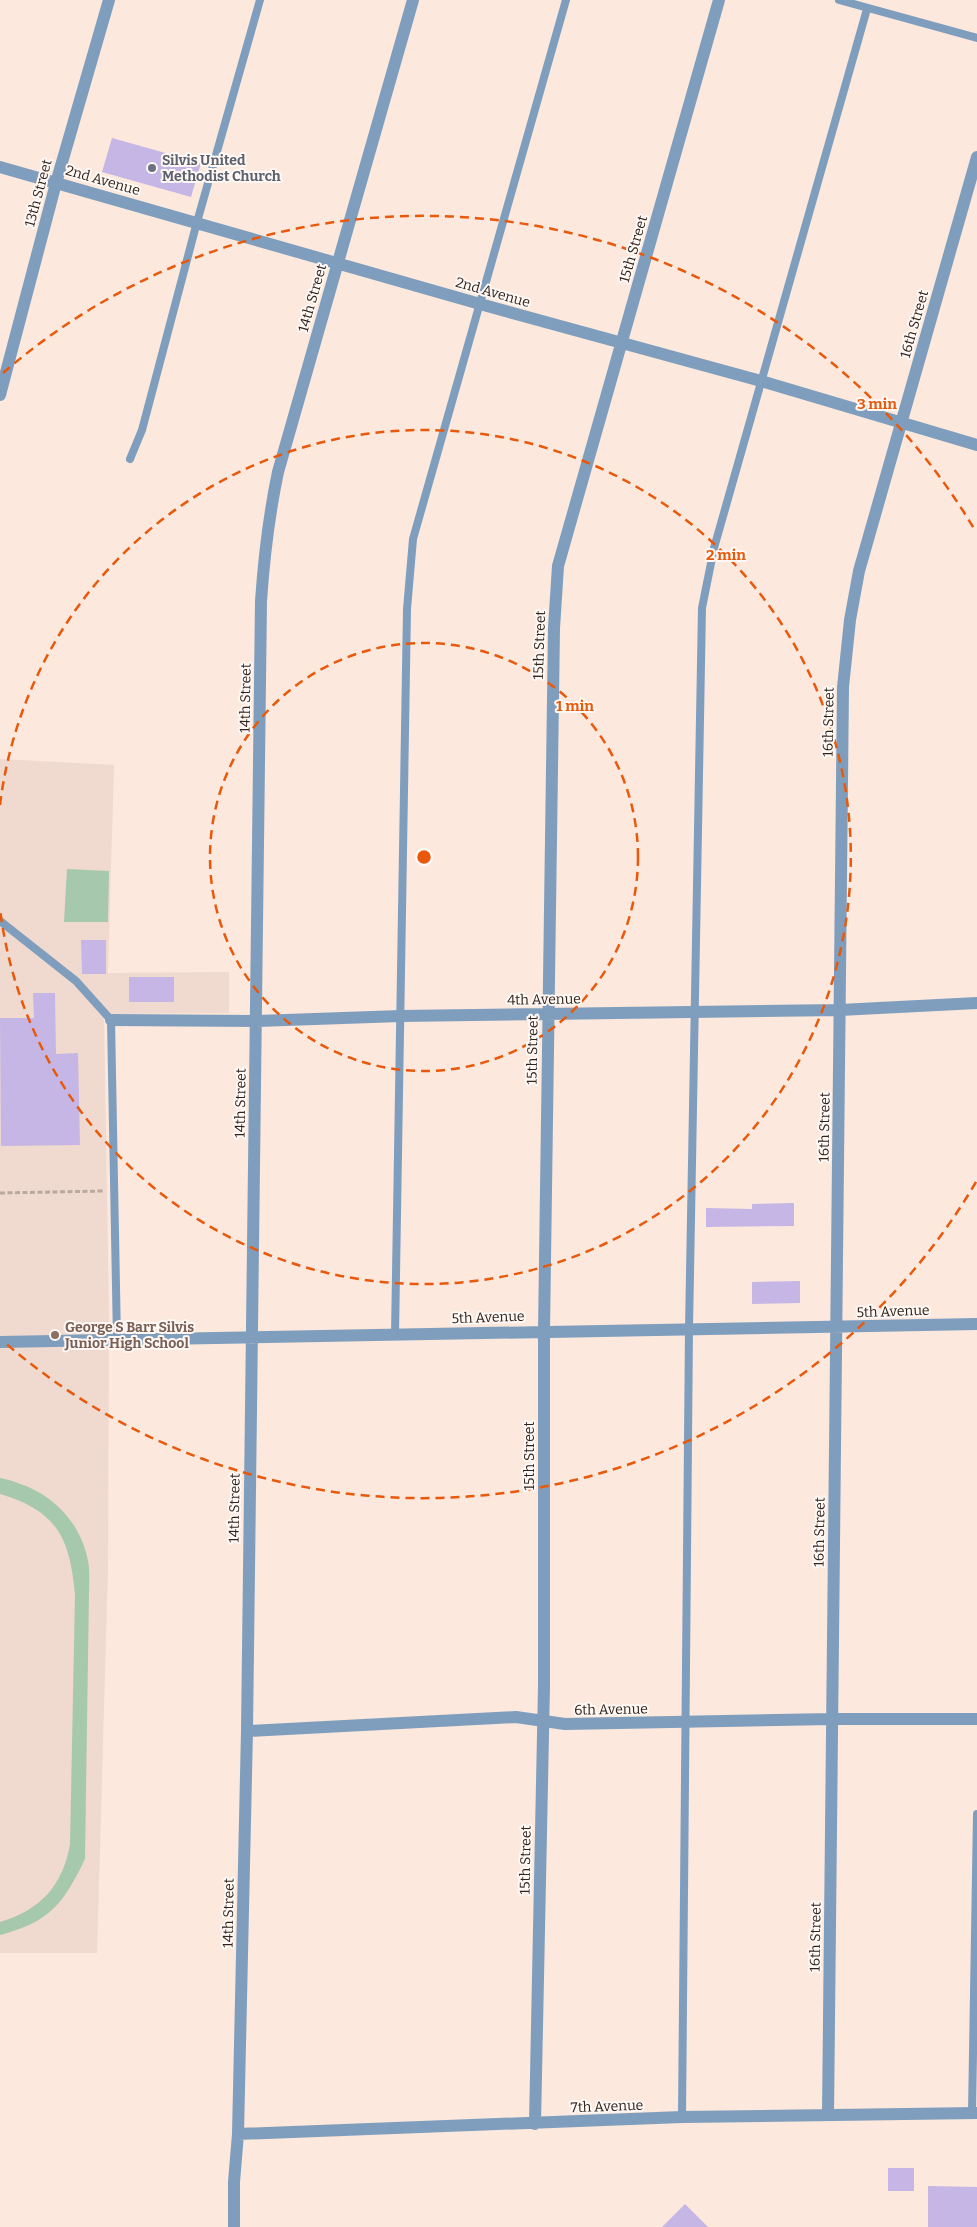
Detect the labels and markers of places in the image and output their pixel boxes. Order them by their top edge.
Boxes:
place label: Silvis United Methodist Church [162,152,281,185]
marker: Silvis United Methodist Church [146,162,158,174]
centre of rings [415,848,433,866]
place label: George S Barr Silvis Junior High School [64,1319,194,1352]
marker: George S Barr Silvis Junior High School [49,1329,61,1341]

